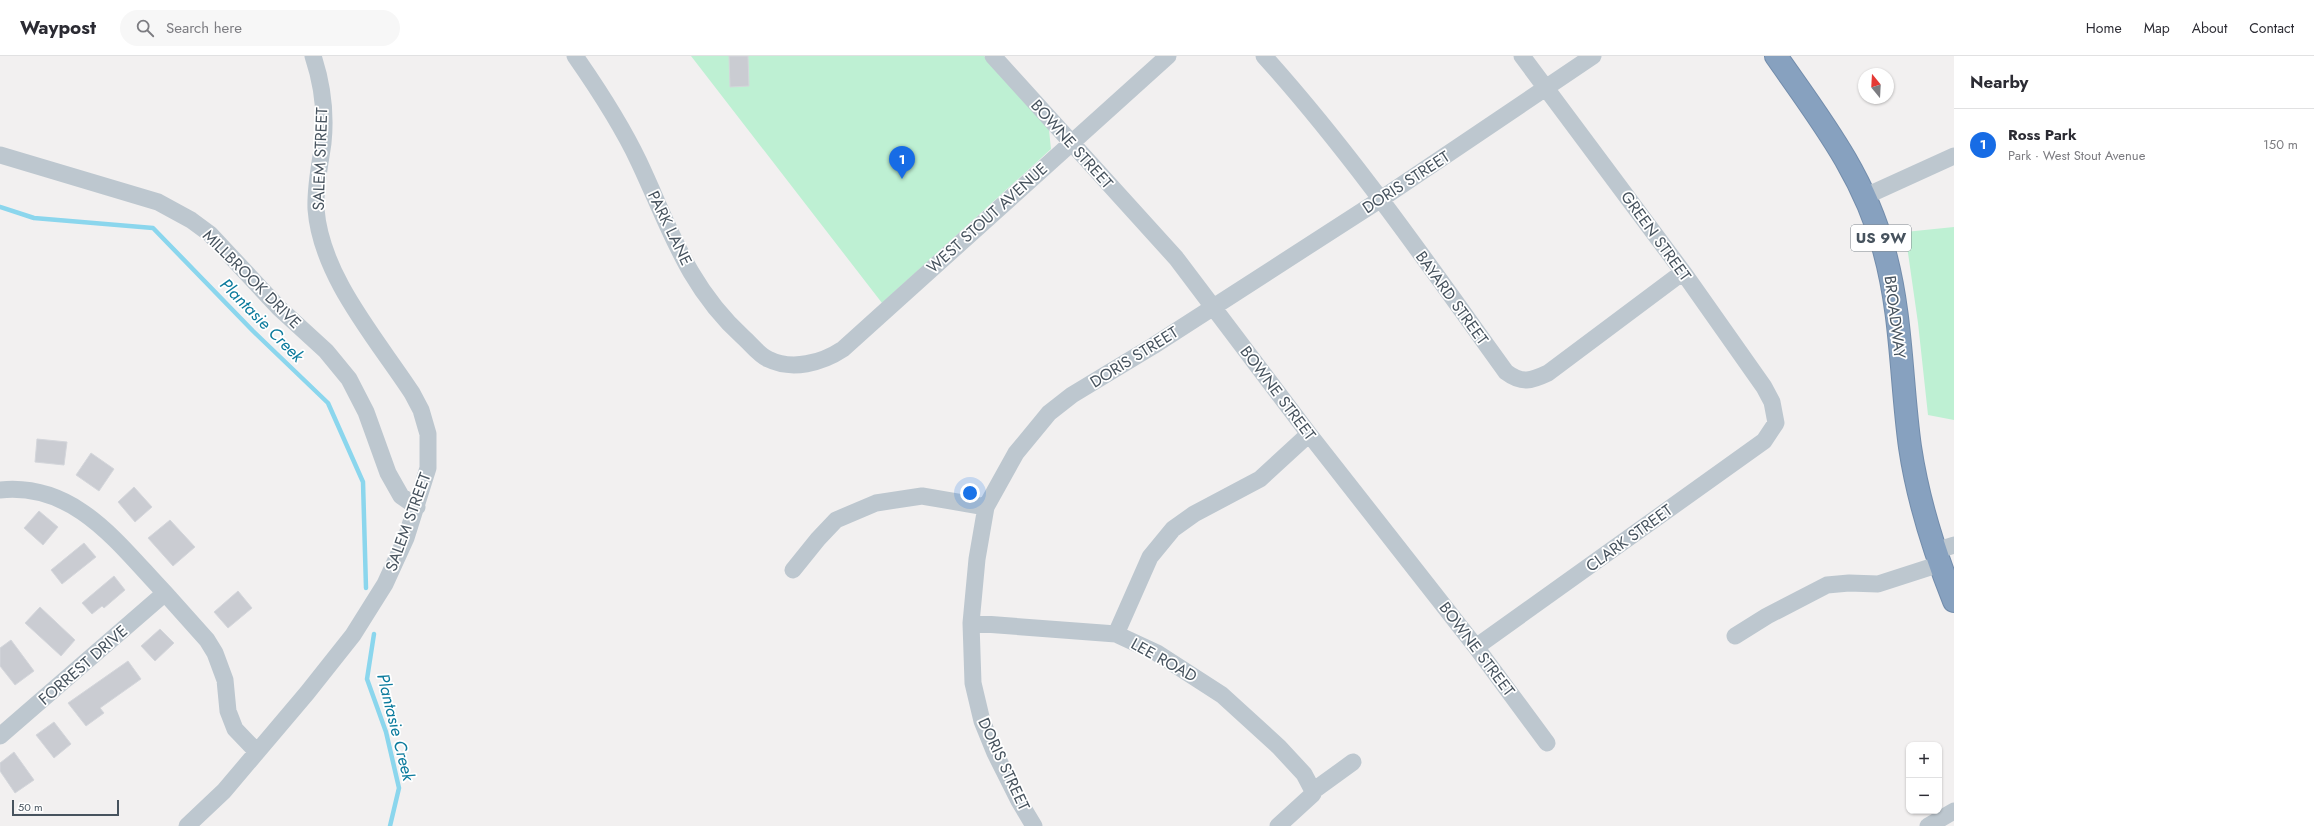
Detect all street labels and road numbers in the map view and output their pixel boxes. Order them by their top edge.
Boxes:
street label: BOWNE STREET [1026,94,1119,194]
street label: SALEM STREET [307,106,333,211]
street label: DORIS STREET [1358,145,1455,219]
street label: WEST STOUT AVENUE [922,157,1052,279]
street label: GREEN STREET [1615,186,1697,286]
street label: PARK LANE [642,187,698,269]
street label: MILLBROOK DRIVE [197,224,307,334]
road number: US 9W [1851,225,1911,251]
street label: BAYARD STREET [1410,246,1494,350]
street label: BROADWAY [1878,274,1912,360]
street label: DORIS STREET [1085,320,1183,393]
street label: BOWNE STREET [1235,341,1322,446]
street label: SALEM STREET [380,469,437,574]
street label: CLARK STREET [1581,498,1678,577]
street label: BOWNE STREET [1434,597,1521,702]
street label: FORREST DRIVE [33,620,133,710]
street label: LEE ROAD [1127,632,1201,688]
street label: DORIS STREET [972,714,1036,815]

